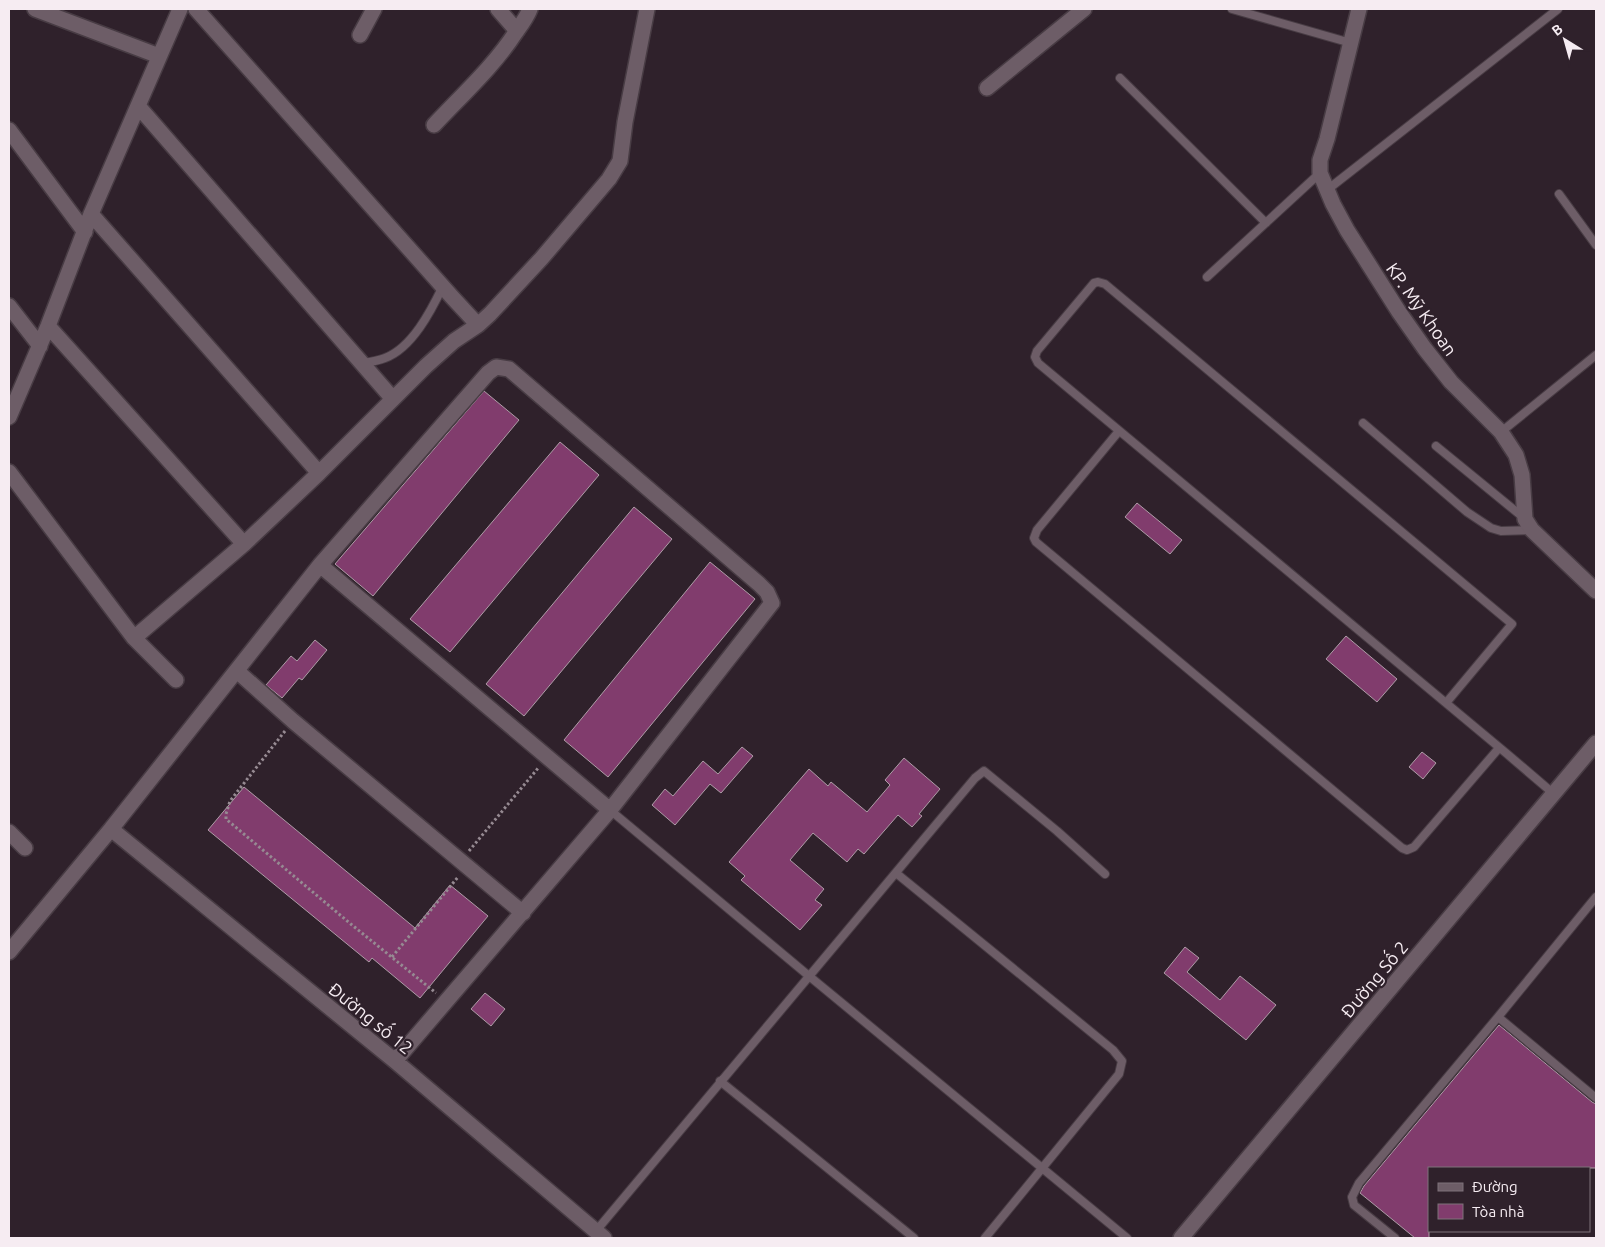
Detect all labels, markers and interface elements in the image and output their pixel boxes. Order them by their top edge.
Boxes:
north arrow [1540,15,1590,65]
text: B [1549,20,1566,39]
street label: KP. Mỹ Khoan [1383,259,1461,359]
street label: Đường Số 2 [1335,935,1412,1021]
street label: Đường số 12 [325,976,418,1058]
legend [1428,1167,1590,1232]
text: Đường [1472,1178,1518,1195]
text: Tòa nhà [1472,1203,1524,1220]

